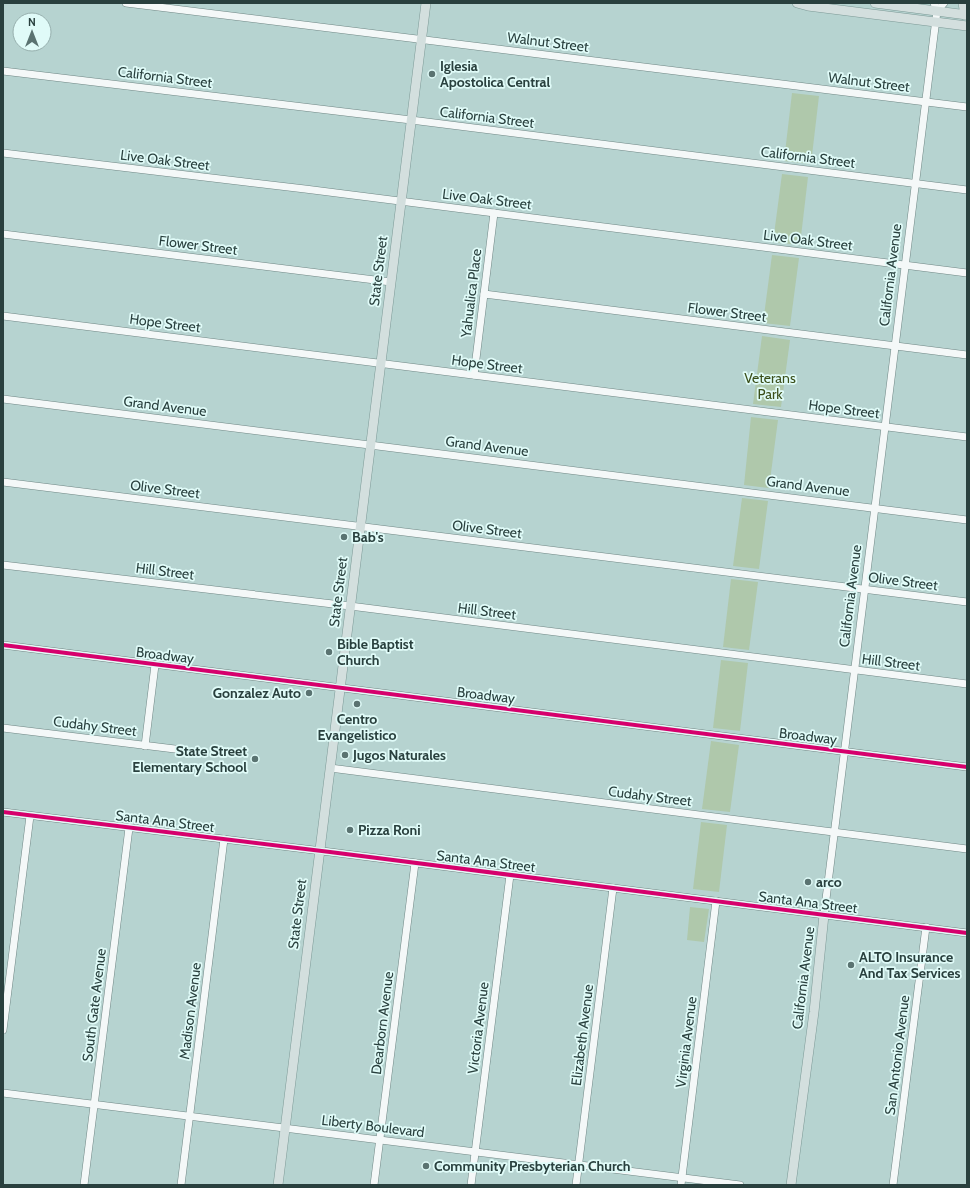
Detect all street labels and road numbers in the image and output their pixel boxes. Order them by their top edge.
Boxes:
street label: Walnut Street [506,28,590,56]
street label: California Street [117,62,213,92]
street label: Walnut Street [827,68,911,96]
street label: California Street [439,102,535,132]
street label: California Street [760,142,856,172]
street label: Live Oak Street [119,146,211,174]
street label: Live Oak Street [441,185,533,213]
street label: California Avenue [875,223,905,327]
street label: Live Oak Street [762,226,854,254]
street label: Flower Street [158,231,239,259]
street label: State Street [365,235,391,307]
street label: Yahualica Place [457,248,485,339]
street label: Flower Street [687,298,768,326]
street label: Hope Street [128,310,202,336]
street label: Hope Street [450,351,524,377]
street label: Grand Avenue [122,392,208,420]
street label: Hope Street [807,396,881,422]
street label: Grand Avenue [444,432,530,460]
street label: Grand Avenue [765,472,851,500]
street label: Olive Street [129,476,201,502]
street label: Olive Street [451,516,523,542]
street label: California Avenue [835,544,865,648]
street label: State Street [325,556,351,628]
street label: Hill Street [135,559,195,584]
street label: Olive Street [867,568,939,594]
street label: Hill Street [457,599,517,624]
street label: Broadway [135,643,195,667]
street label: Hill Street [861,650,921,675]
street label: Broadway [456,683,516,707]
street label: Cudahy Street [52,712,138,740]
street label: Broadway [778,724,838,748]
street label: Cudahy Street [607,782,693,810]
street label: Santa Ana Street [115,806,216,836]
street label: Santa Ana Street [436,846,537,876]
street label: State Street [284,878,310,950]
street label: Santa Ana Street [758,887,859,917]
street label: California Avenue [788,926,818,1030]
street label: South Gate Avenue [78,947,110,1063]
street label: Madison Avenue [175,961,205,1061]
street label: Dearborn Avenue [367,970,397,1076]
street label: Victoria Avenue [463,981,493,1075]
street label: Elizabeth Avenue [567,983,597,1087]
street label: San Antonio Avenue [881,994,913,1116]
street label: Virginia Avenue [671,995,701,1089]
street label: Liberty Boulevard [321,1111,425,1141]

